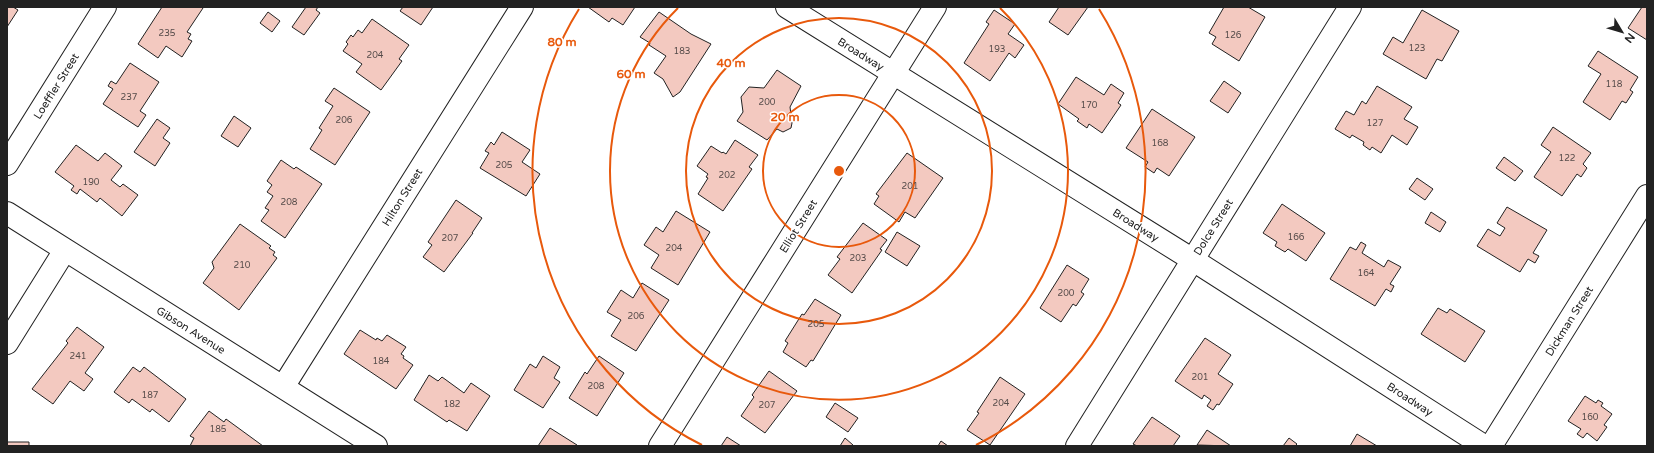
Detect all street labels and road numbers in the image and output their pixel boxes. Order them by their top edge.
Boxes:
street label: Broadway [835,35,886,74]
street label: Loeffler Street [31,51,82,122]
street label: Hilton Street [380,166,425,228]
street label: Elliot Street [777,197,820,255]
street label: Dolce Street [1191,197,1236,258]
street label: Broadway [1110,206,1161,245]
street label: Dickman Street [1543,284,1596,359]
street label: Gibson Avenue [154,304,228,357]
street label: Broadway [1384,380,1435,419]

